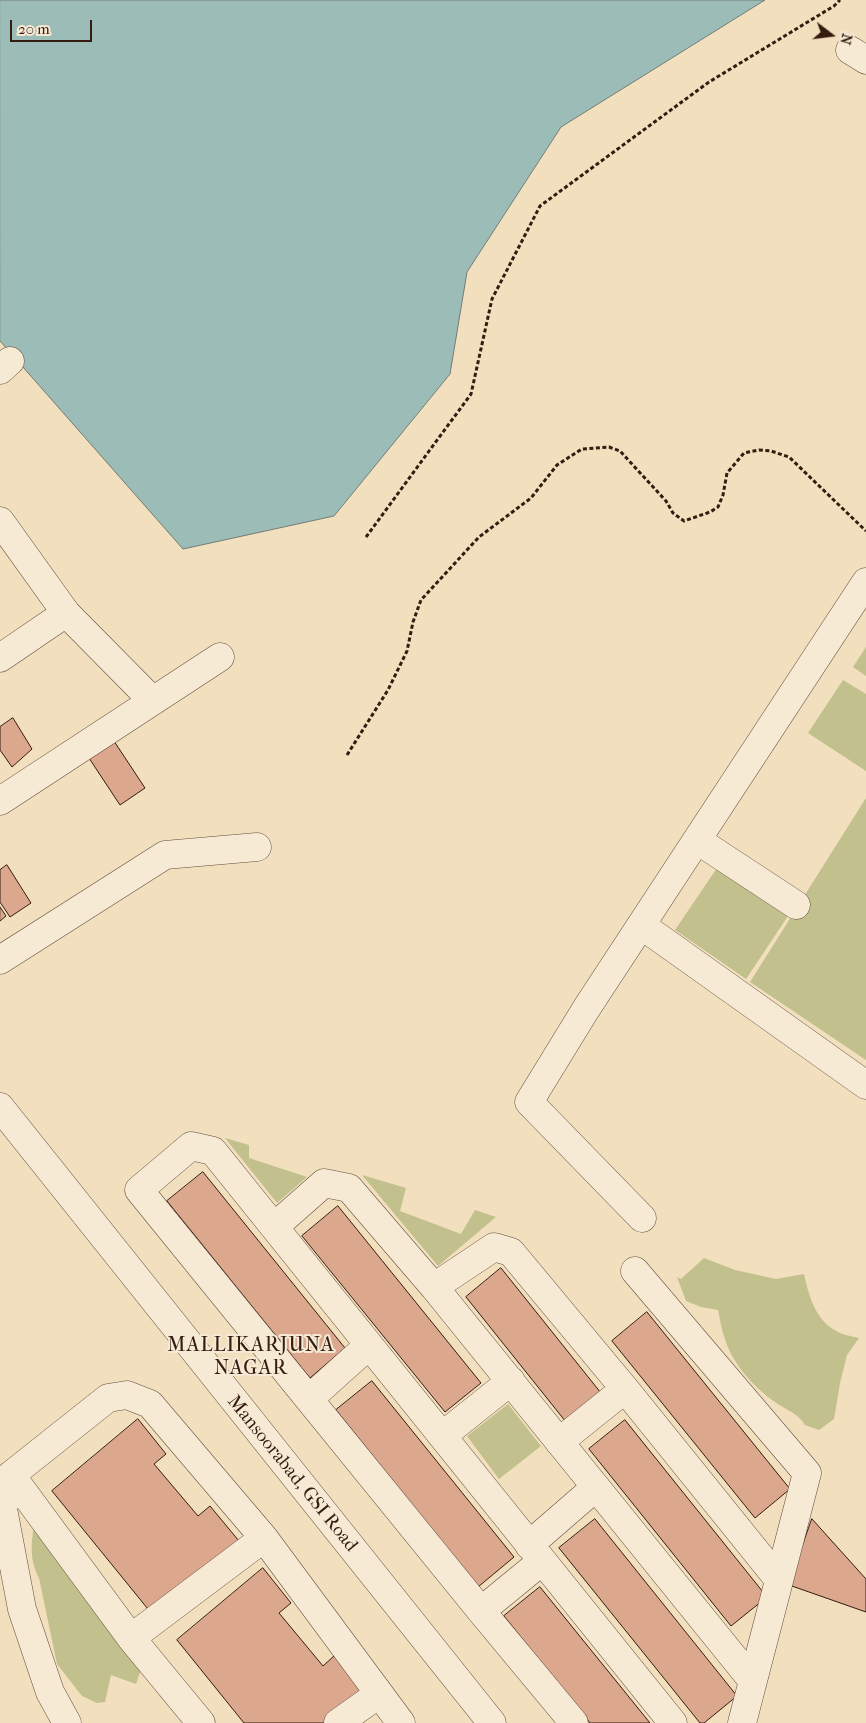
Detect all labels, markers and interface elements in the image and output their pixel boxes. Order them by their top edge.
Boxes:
scale bar [12,10,95,42]
north arrow [806,10,856,60]
text: 20 m [18,20,50,38]
text: N [836,32,856,46]
district label: MALLIKARJUNA NAGAR [166,1334,336,1381]
street label: Mansoorabad, GSI Road [222,1391,362,1557]

